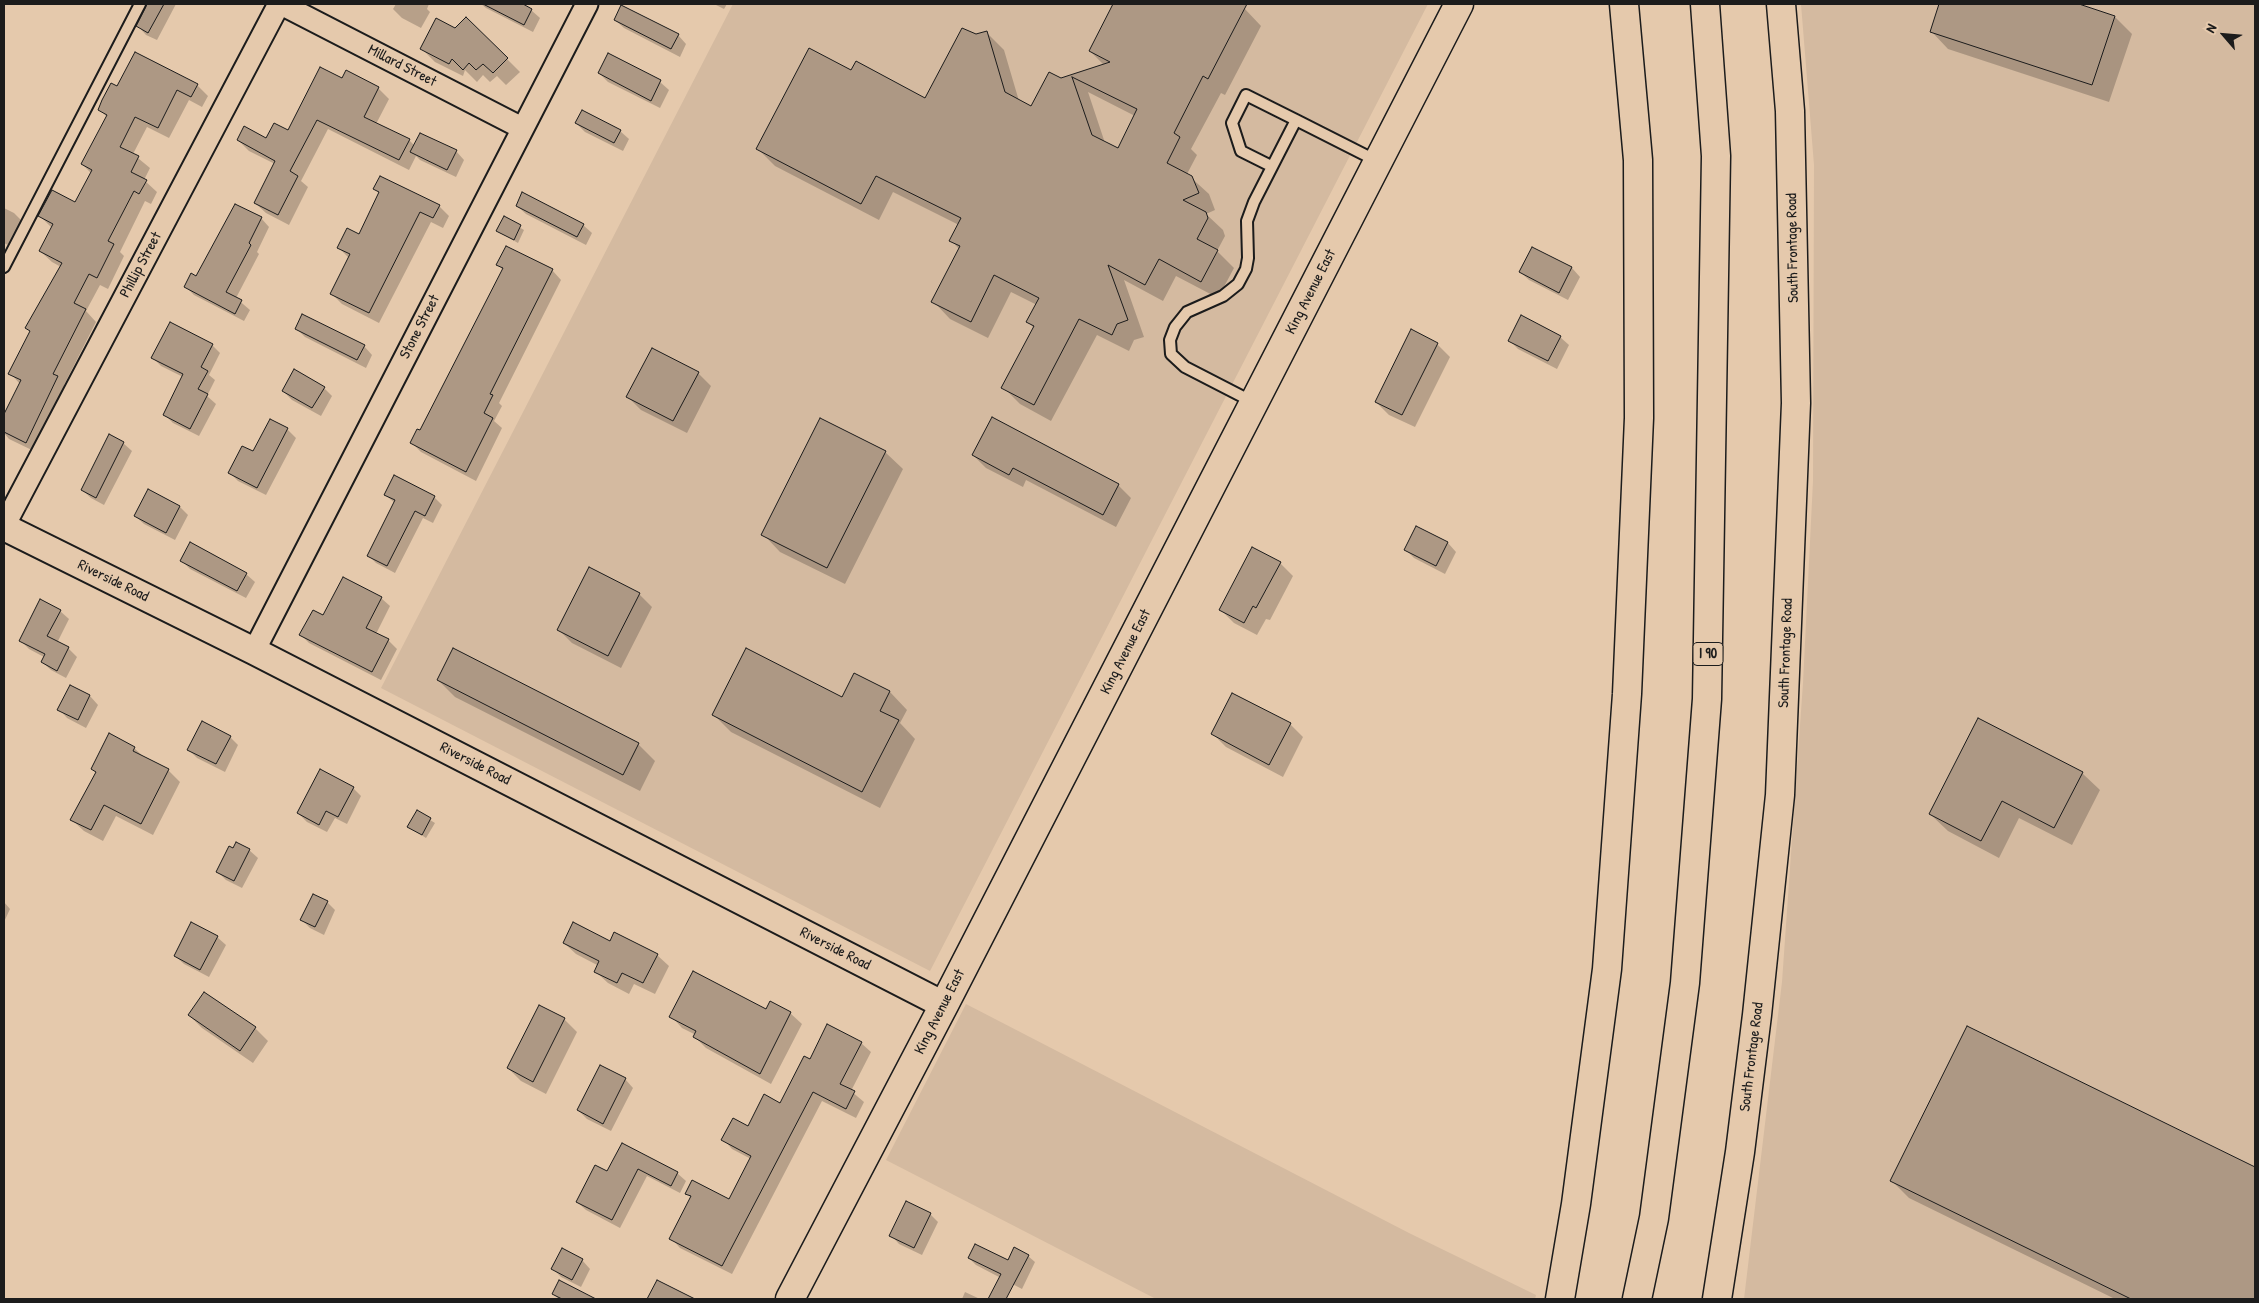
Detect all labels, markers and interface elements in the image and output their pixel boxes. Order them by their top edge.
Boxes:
north arrow [2199,10,2249,60]
text: N [2200,20,2220,36]
street label: Millard Street [365,41,439,91]
street label: South Frontage Road [1783,193,1803,303]
street label: Phillip Street [116,229,166,301]
street label: King Avenue East [1282,246,1340,338]
street label: Stone Street [396,292,444,362]
street label: Riverside Road [74,556,152,606]
street label: South Frontage Road [1775,598,1797,708]
street label: King Avenue East [1097,606,1155,698]
road number: I 90 [1693,642,1723,666]
street label: Riverside Road [437,739,513,789]
street label: Riverside Road [797,924,873,974]
street label: King Avenue East [911,966,969,1058]
street label: South Frontage Road [1736,1001,1768,1113]

